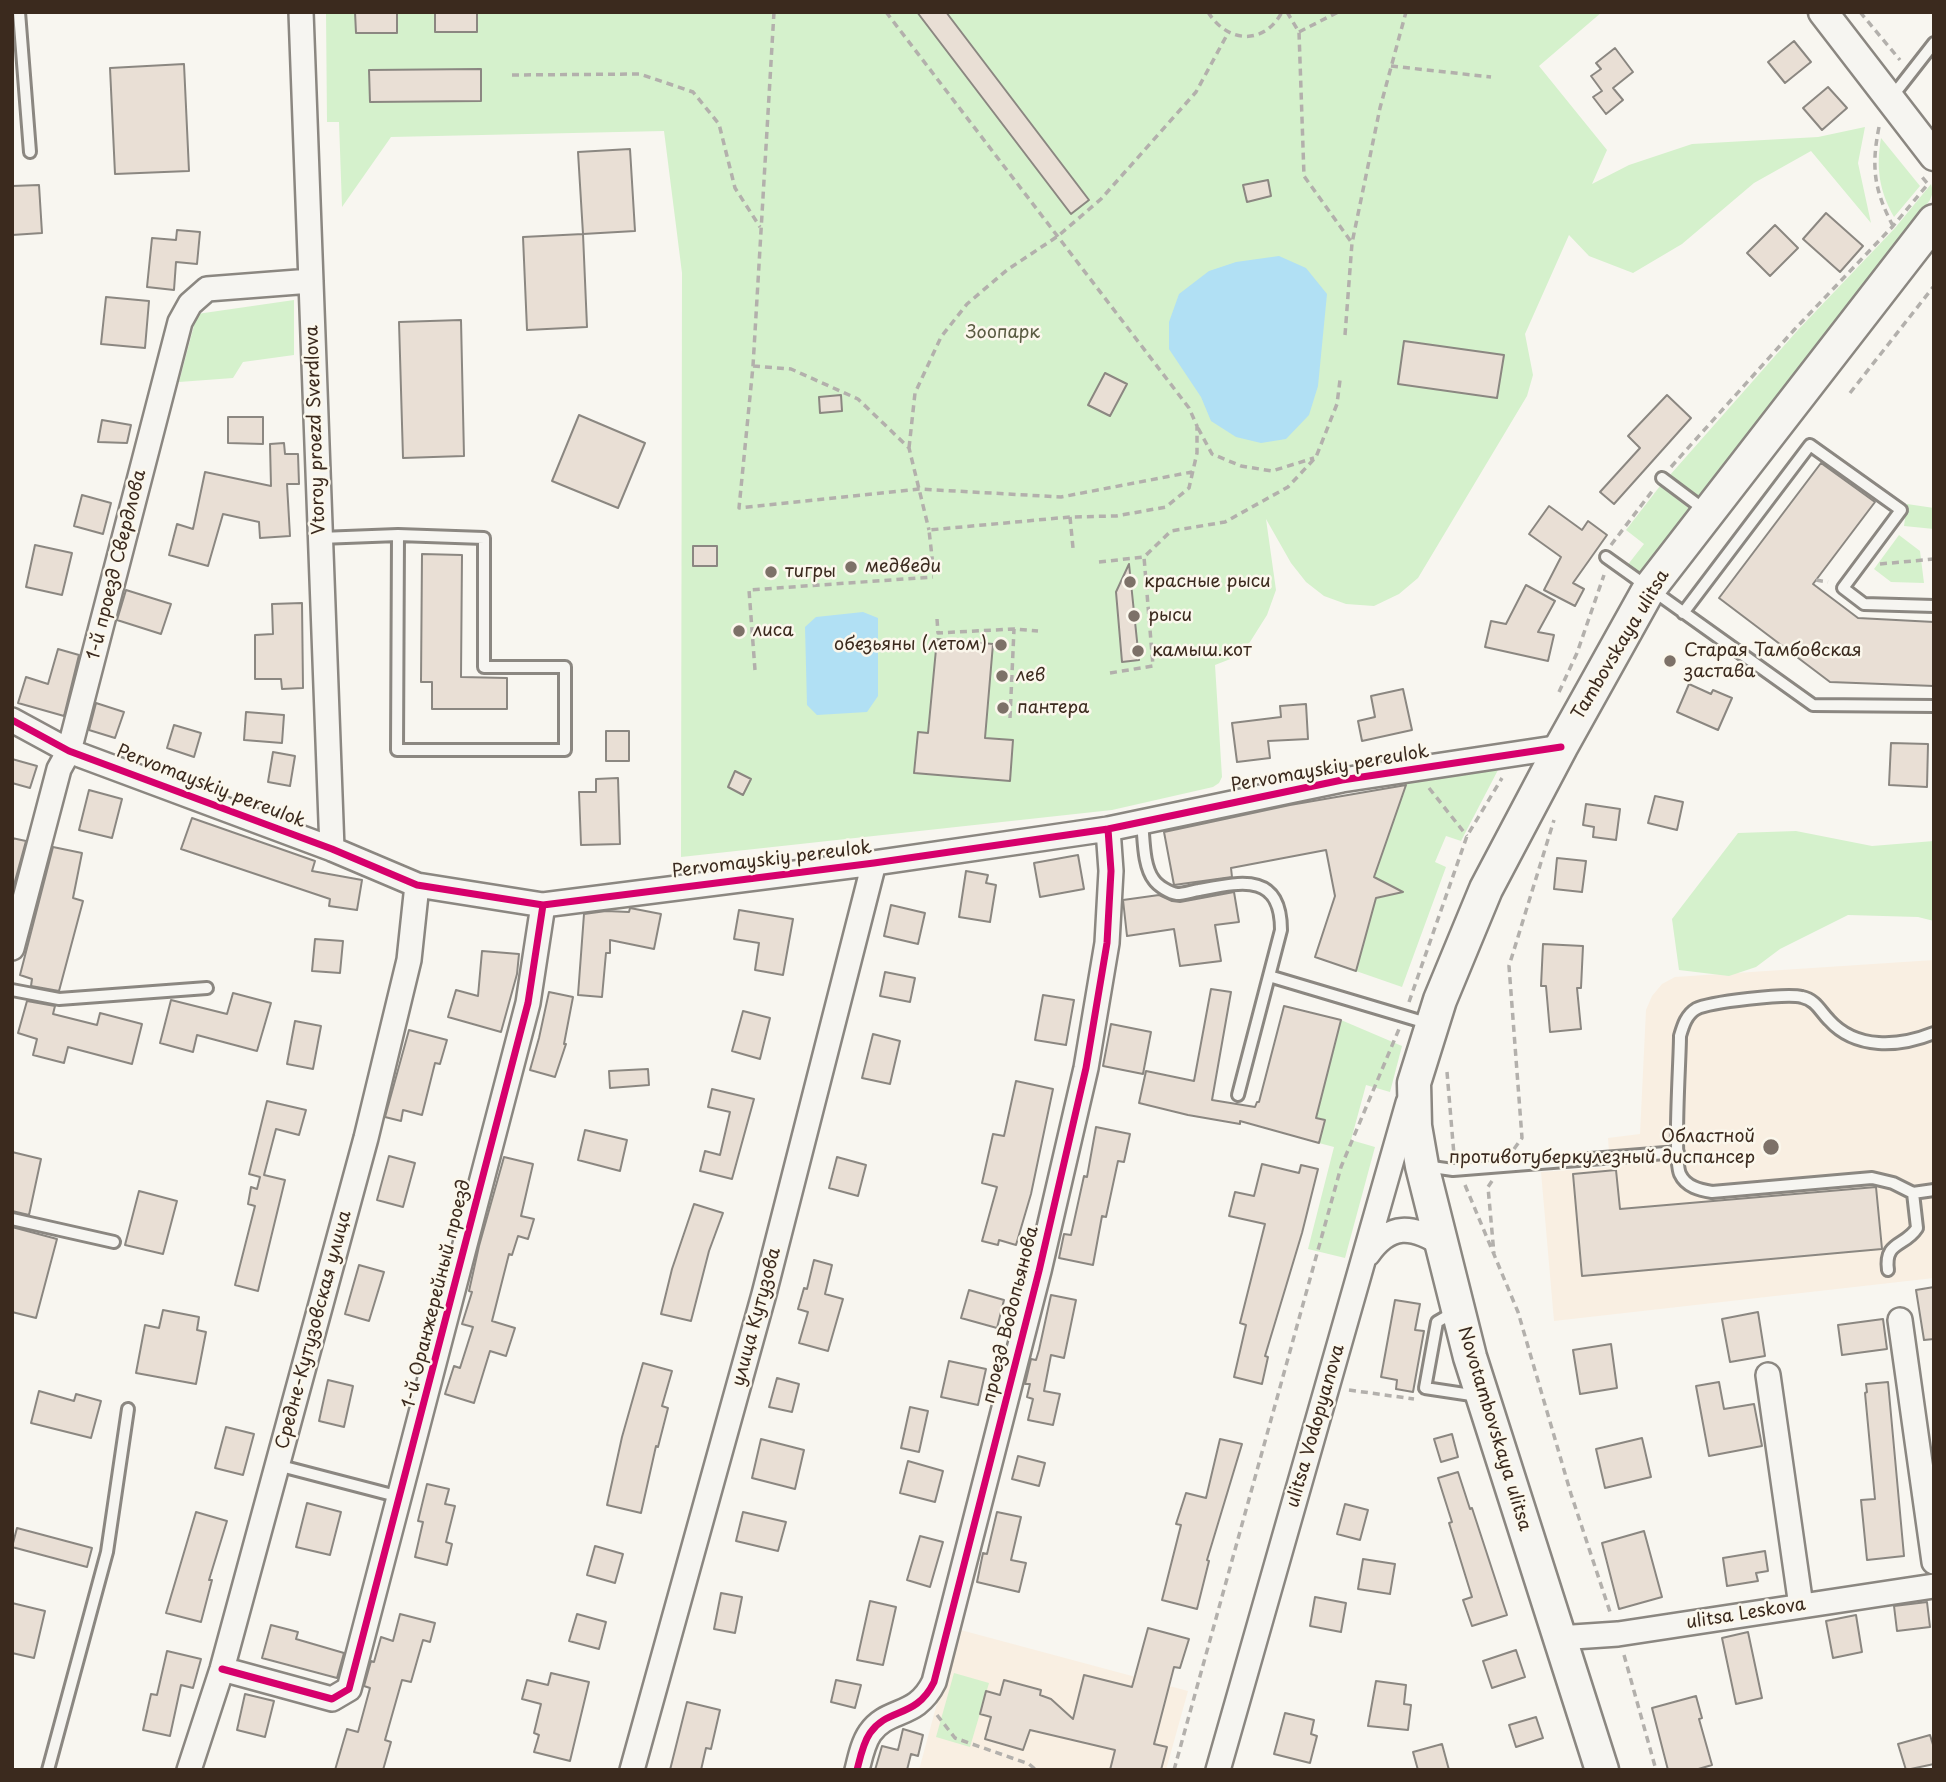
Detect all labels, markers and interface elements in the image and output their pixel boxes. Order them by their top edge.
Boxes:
park label: Зоопарк [966,322,1040,344]
street label: Vtoroy proezd Sverdlova [302,325,330,535]
street label: 1-й проезд Свердлова [83,468,151,662]
place label: медведи [865,556,941,578]
marker: медведи [843,559,859,575]
place label: тигры [785,561,836,583]
marker: тигры [763,564,779,580]
street label: Tambovskaya ulitsa [1568,566,1674,724]
place label: красные рыси [1144,571,1271,593]
marker: красные рыси [1122,574,1138,590]
place label: рыси [1148,605,1192,627]
marker: рыси [1126,608,1142,624]
place label: лиса [753,620,794,642]
marker: лиса [731,623,747,639]
place label: обезьяны (летом) [834,634,987,656]
marker: обезьяны (летом) [993,637,1009,653]
place label: камыш.кот [1152,640,1252,662]
place label: Старая Тамбовская застава [1684,640,1862,682]
marker: камыш.кот [1130,643,1146,659]
marker: Старая Тамбовская застава [1662,653,1678,669]
place label: лев [1016,665,1045,687]
marker: лев [994,668,1010,684]
place label: пантера [1017,697,1089,719]
marker: пантера [995,700,1011,716]
street label: Pervomayskiy pereulok [113,741,309,833]
street label: Pervomayskiy pereulok [1229,741,1431,797]
street label: Pervomayskiy pereulok [671,837,873,883]
place label: Областной противотуберкулезный диспансер [1449,1126,1755,1168]
marker: Областной противотуберкулезный диспансер [1761,1137,1781,1157]
street label: 1-й Оранжерейный проезд [398,1177,476,1411]
street label: Средне-Кутузовская улица [272,1208,356,1452]
street label: проезд Водопьянова [978,1224,1044,1406]
street label: улица Кутузова [728,1245,786,1389]
street label: Novotambovskaya ulitsa [1453,1324,1535,1534]
street label: ulitsa Vodopyanova [1282,1342,1350,1510]
street label: ulitsa Leskova [1685,1594,1807,1634]

